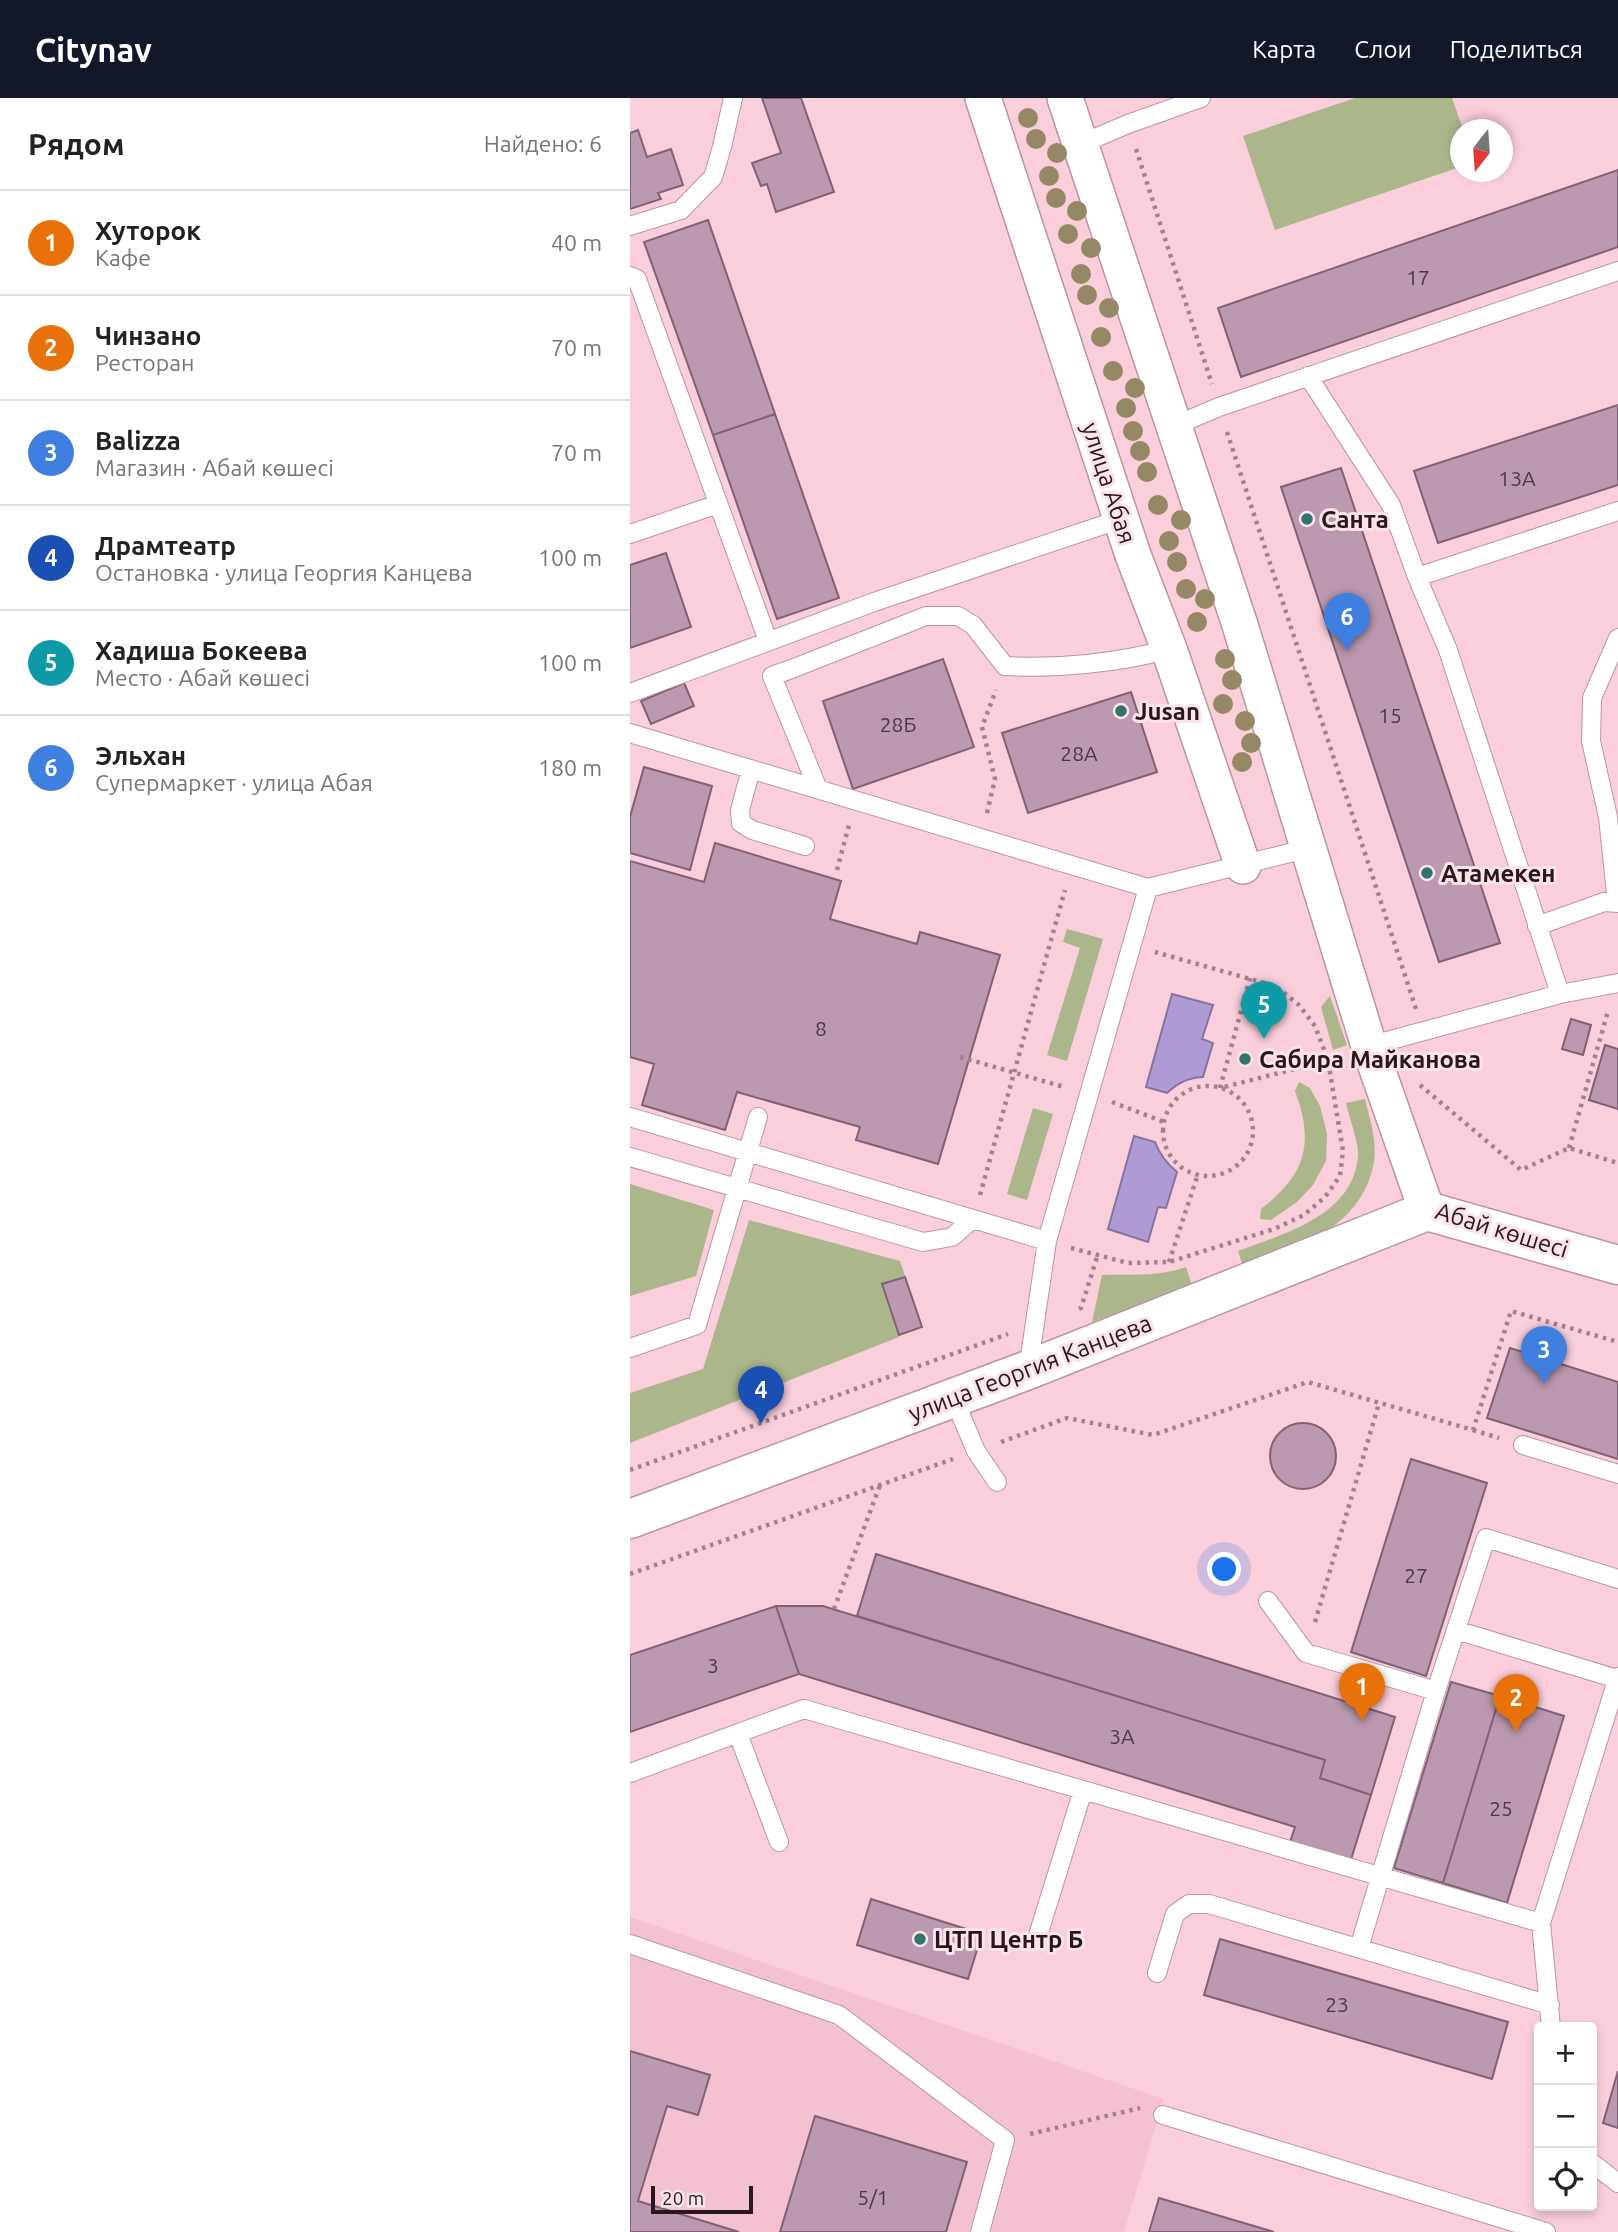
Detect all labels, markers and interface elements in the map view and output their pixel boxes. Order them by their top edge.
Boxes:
text: Citynav [35,31,152,68]
text: Карта [1252,36,1316,63]
text: Слои [1354,36,1412,63]
text: Поделиться [1450,36,1583,63]
north arrow [1450,119,1513,182]
text: Рядом [28,127,124,161]
text: Найдено: 6 [484,131,602,156]
text: Хуторок [95,216,201,245]
text: 1 [45,230,57,255]
text: 40 m [551,230,602,255]
text: Кафе [95,245,151,270]
house number: 17 [1406,265,1430,289]
text: Чинзано [95,321,201,350]
text: 2 [45,335,57,360]
text: 70 m [551,335,602,360]
text: Ресторан [95,350,194,375]
street label: улица Абая [1077,419,1141,547]
text: Balizza [95,426,181,455]
text: 3 [45,440,57,465]
text: 70 m [551,440,602,465]
text: Магазин · Абай көшесі [95,455,334,480]
house number: 13А [1498,466,1536,490]
place label: Санта [1321,506,1389,533]
marker: Санта [1299,511,1315,527]
text: Драмтеатр [95,531,236,560]
text: 4 [45,545,57,570]
text: 100 m [538,545,602,570]
text: Остановка · улица Георгия Канцева [95,560,473,585]
pin: 6 [1324,593,1370,651]
text: Хадиша Бокеева [95,636,308,665]
text: 5 [45,650,57,675]
text: 100 m [538,650,602,675]
text: Место · Абай көшесі [95,665,310,690]
place label: Jusan [1135,698,1200,725]
marker: Jusan [1113,703,1129,719]
house number: 15 [1378,703,1402,727]
house number: 28Б [880,712,916,736]
text: Эльхан [95,741,186,770]
house number: 28А [1060,741,1098,765]
text: 6 [45,755,57,780]
text: 180 m [538,755,602,780]
text: Супермаркет · улица Абая [95,770,373,795]
place label: Атамекен [1441,860,1556,887]
marker: Атамекен [1419,865,1435,881]
pin: 5 [1241,981,1287,1039]
house number: 8 [815,1016,827,1040]
place label: Сабира Майканова [1259,1046,1481,1073]
marker: Сабира Майканова [1237,1051,1253,1067]
street label: Абай көшесі [1432,1197,1572,1263]
street label: улица Георгия Канцева [905,1309,1155,1427]
pin: 3 [1521,1326,1567,1384]
pin: 4 [738,1366,784,1424]
your location [1207,1552,1241,1586]
house number: 27 [1404,1563,1428,1587]
house number: 3 [707,1653,719,1677]
pin: 1 [1339,1663,1385,1721]
pin: 2 [1493,1674,1539,1732]
house number: 3А [1109,1724,1135,1748]
house number: 25 [1489,1796,1513,1820]
place label: ЦТП Центр Б [934,1926,1083,1953]
marker: ЦТП Центр Б [912,1931,928,1947]
house number: 23 [1325,1992,1349,2016]
map controls [1534,2022,1597,2211]
button: + [1534,2022,1597,2085]
button: − [1534,2085,1597,2148]
button: locate [1534,2148,1597,2211]
scale bar [651,2183,752,2215]
house number: 5/1 [857,2185,889,2209]
text: 20 m [662,2187,704,2209]

